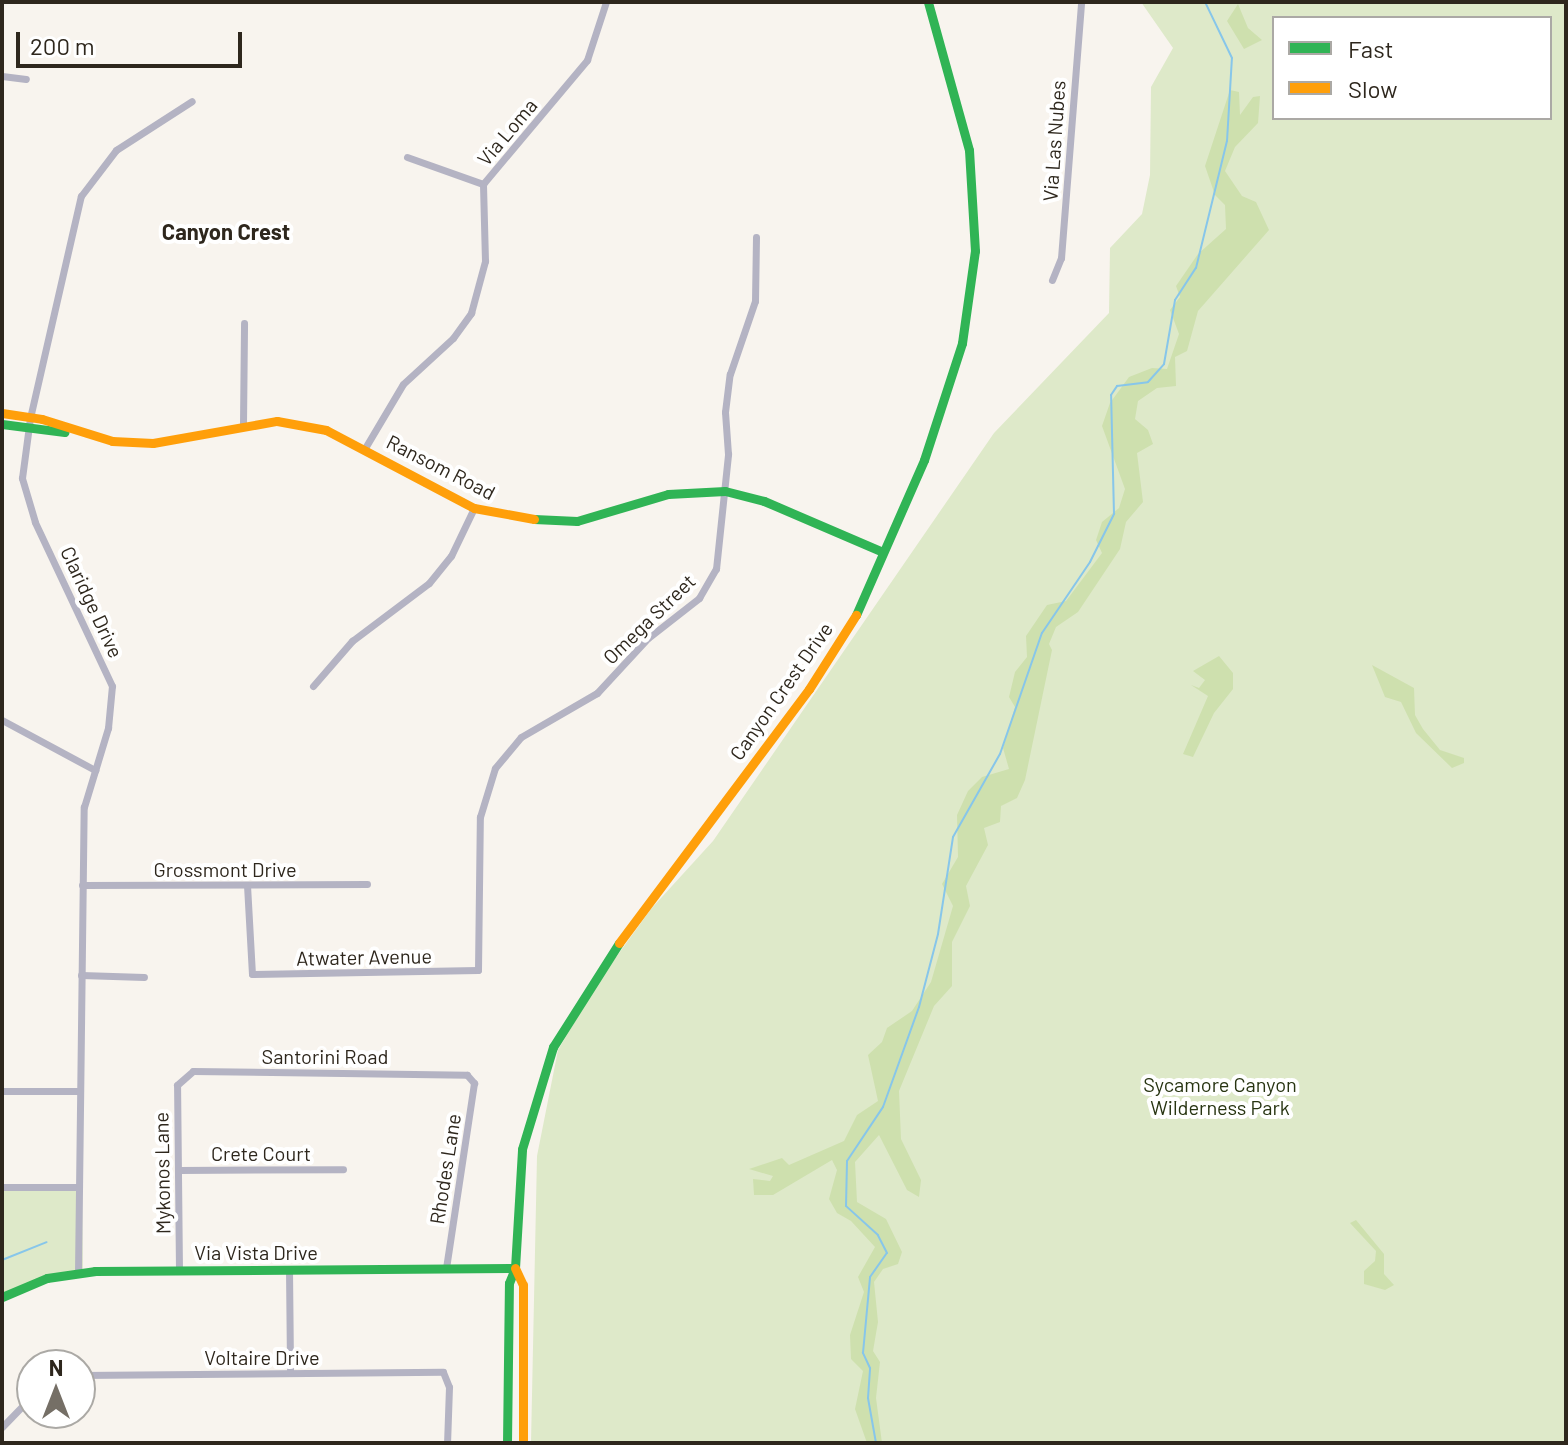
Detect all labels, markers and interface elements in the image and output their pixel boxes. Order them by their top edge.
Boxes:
scale bar [20,16,246,66]
legend [1272,16,1552,120]
text: 200 m [30,31,95,60]
text: Fast [1348,34,1393,63]
text: Slow [1348,74,1397,103]
street label: Via Las Nubes [1038,80,1070,202]
street label: Via Loma [472,94,542,170]
district label: Canyon Crest [162,219,290,245]
street label: Ransom Road [383,429,499,505]
street label: Claridge Drive [56,542,128,662]
street label: Omega Street [598,569,700,669]
street label: Canyon Crest Drive [725,618,837,764]
street label: Grossmont Drive [153,857,297,881]
street label: Atwater Avenue [296,944,432,970]
street label: Santorini Road [262,1044,388,1068]
park label: Sycamore Canyon Wilderness Park [1143,1072,1297,1119]
street label: Mykonos Lane [149,1112,175,1234]
street label: Rhodes Lane [424,1112,466,1226]
street label: Crete Court [211,1141,311,1165]
street label: Via Vista Drive [194,1240,318,1264]
street label: Voltaire Drive [204,1345,320,1369]
north arrow [16,1349,96,1429]
text: N [49,1354,63,1380]

